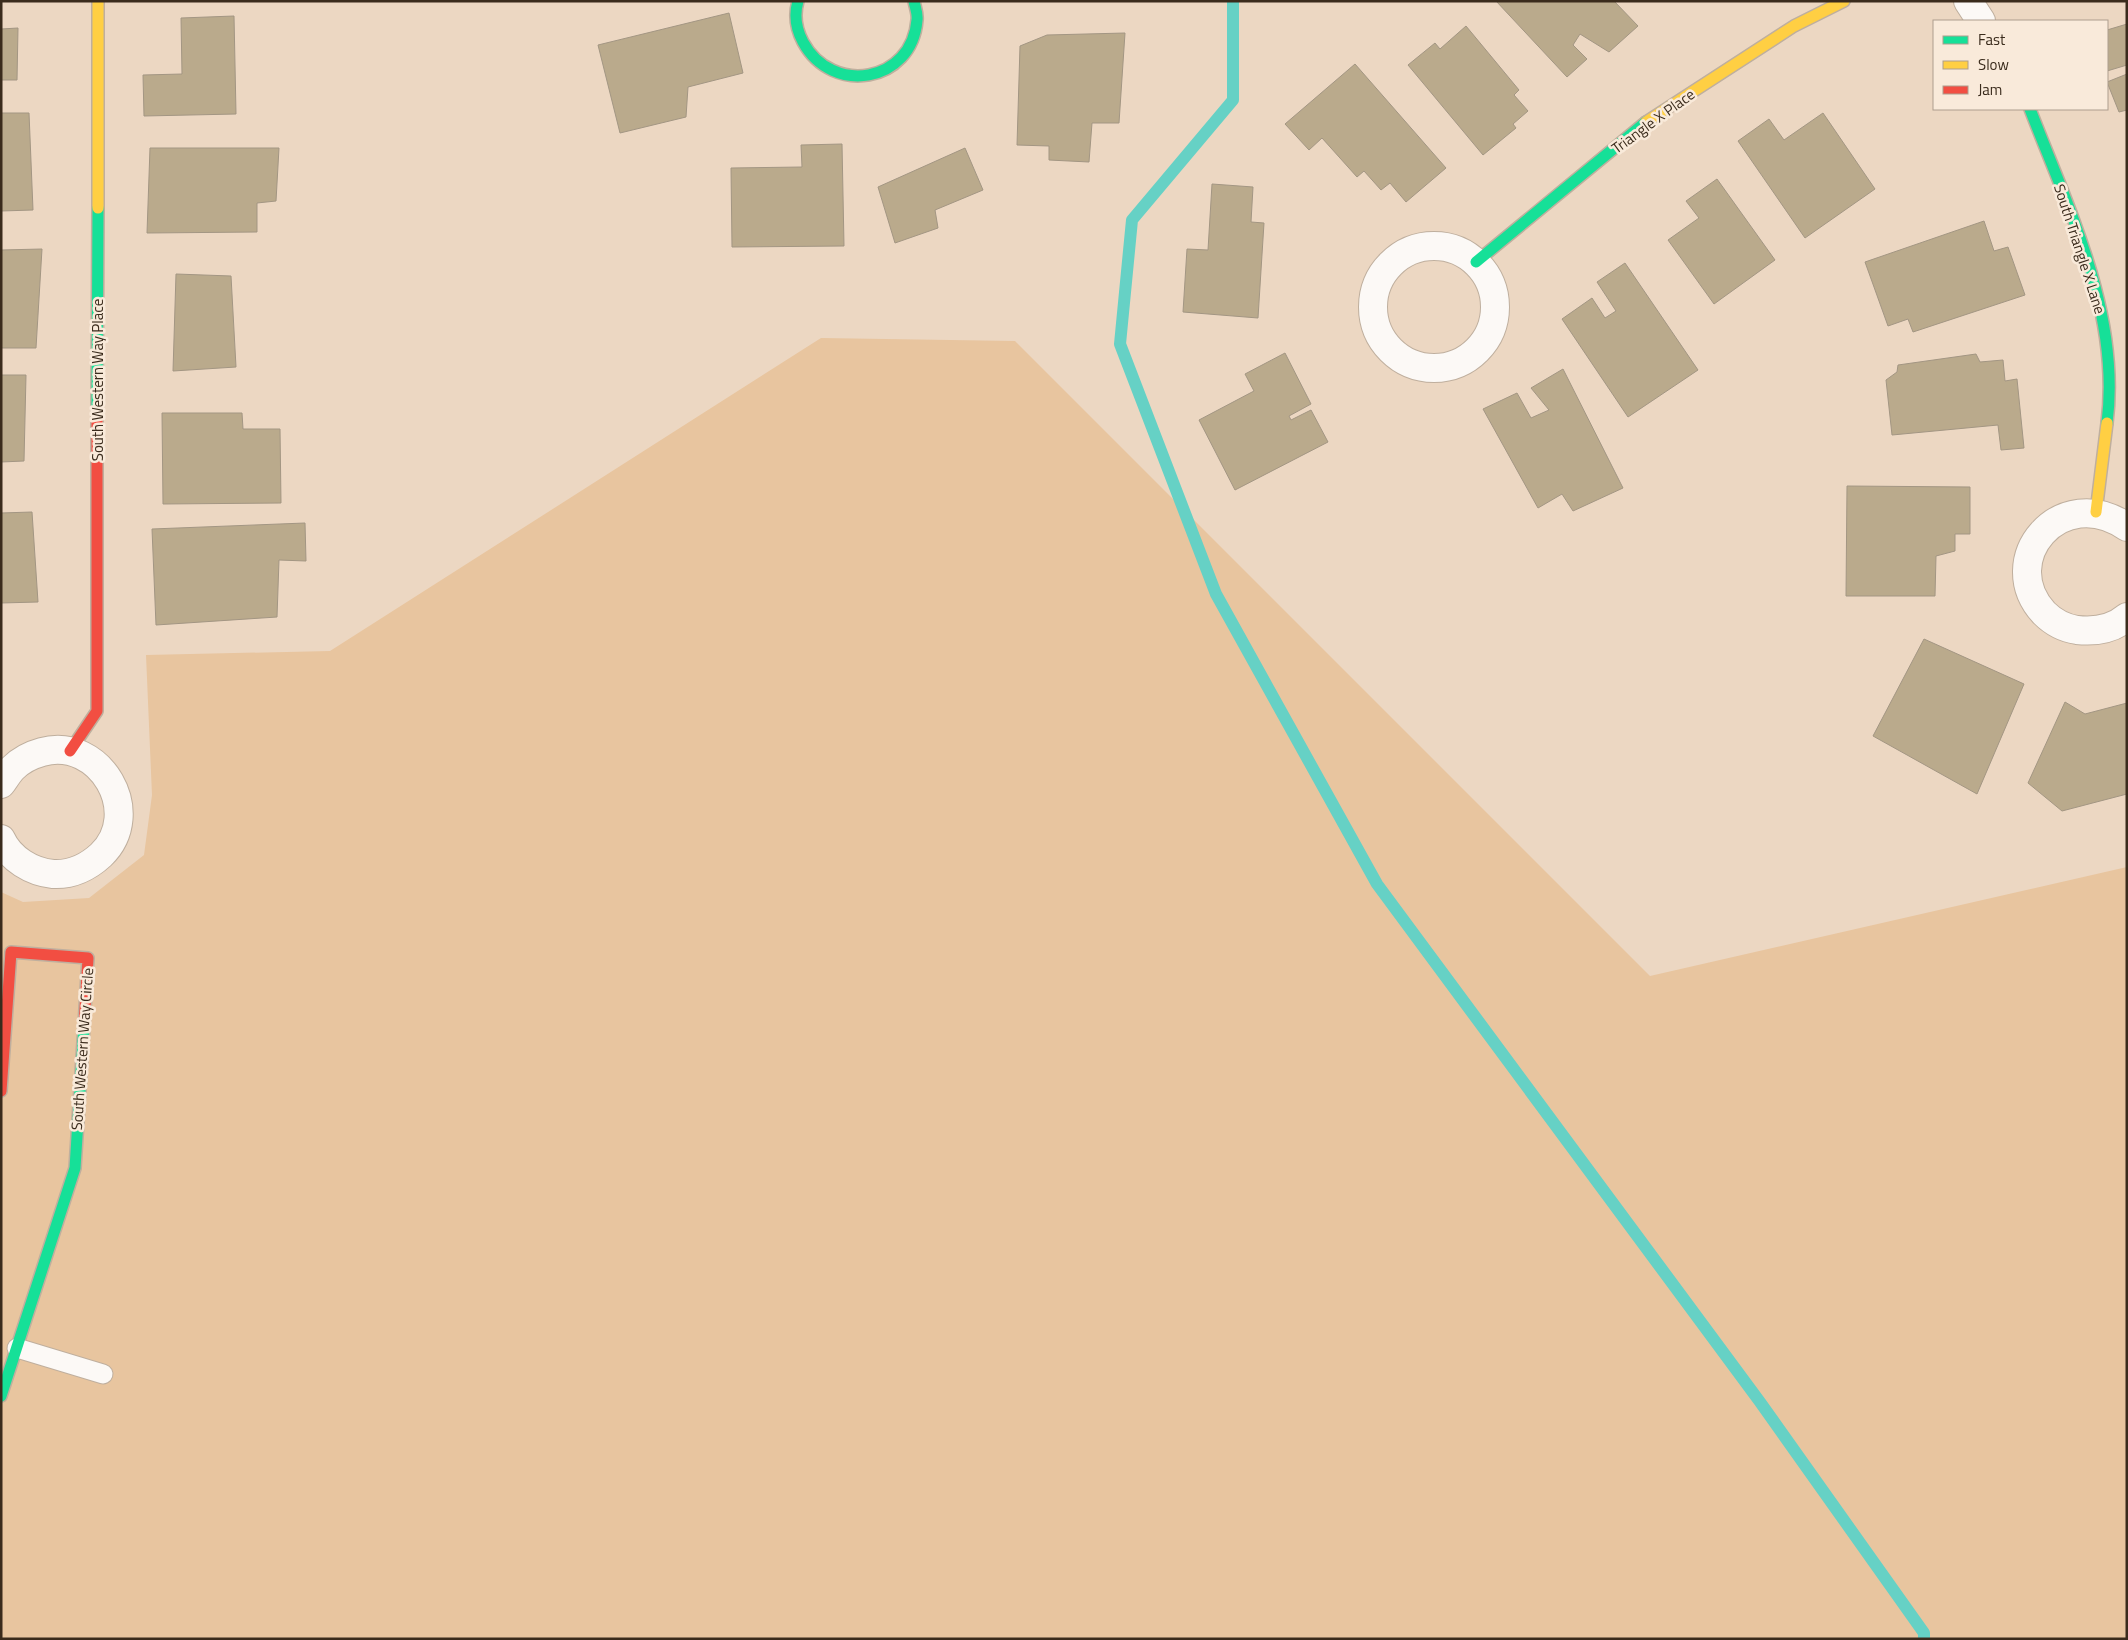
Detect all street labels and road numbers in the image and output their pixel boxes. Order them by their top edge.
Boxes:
street label: Triangle X Place [1606,83,1700,159]
street label: South Triangle X Lane [2048,181,2112,317]
street label: South Western Way Place [86,299,109,461]
street label: South Western Way Circle [65,967,99,1131]

